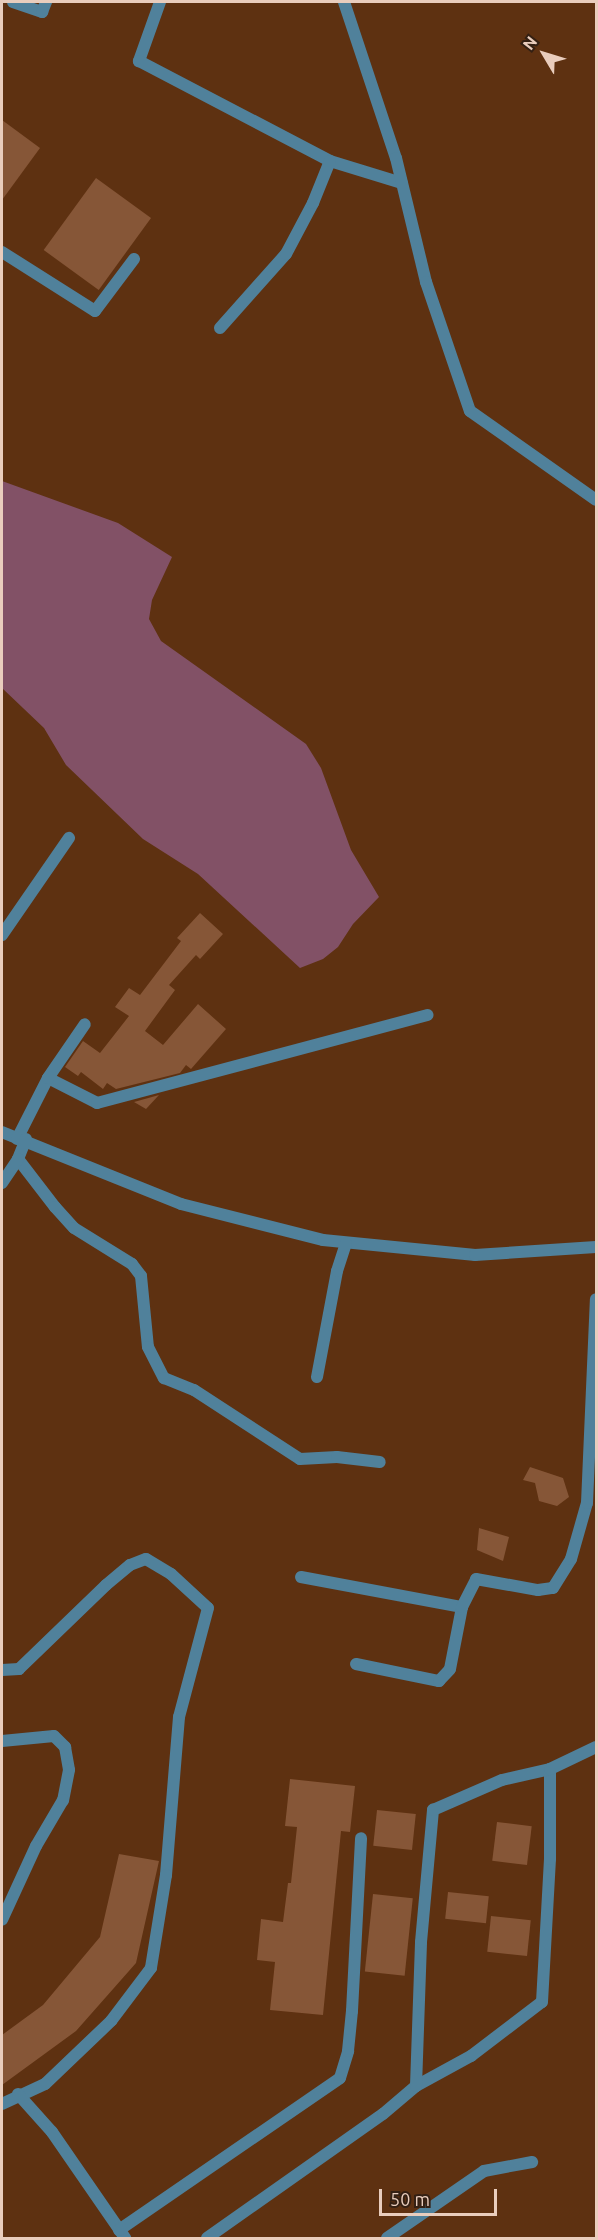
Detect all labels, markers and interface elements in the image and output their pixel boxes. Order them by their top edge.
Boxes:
north arrow [514,24,574,84]
text: N [519,33,541,53]
scale bar [382,2177,500,2215]
text: 50 m [390,2189,430,2209]

